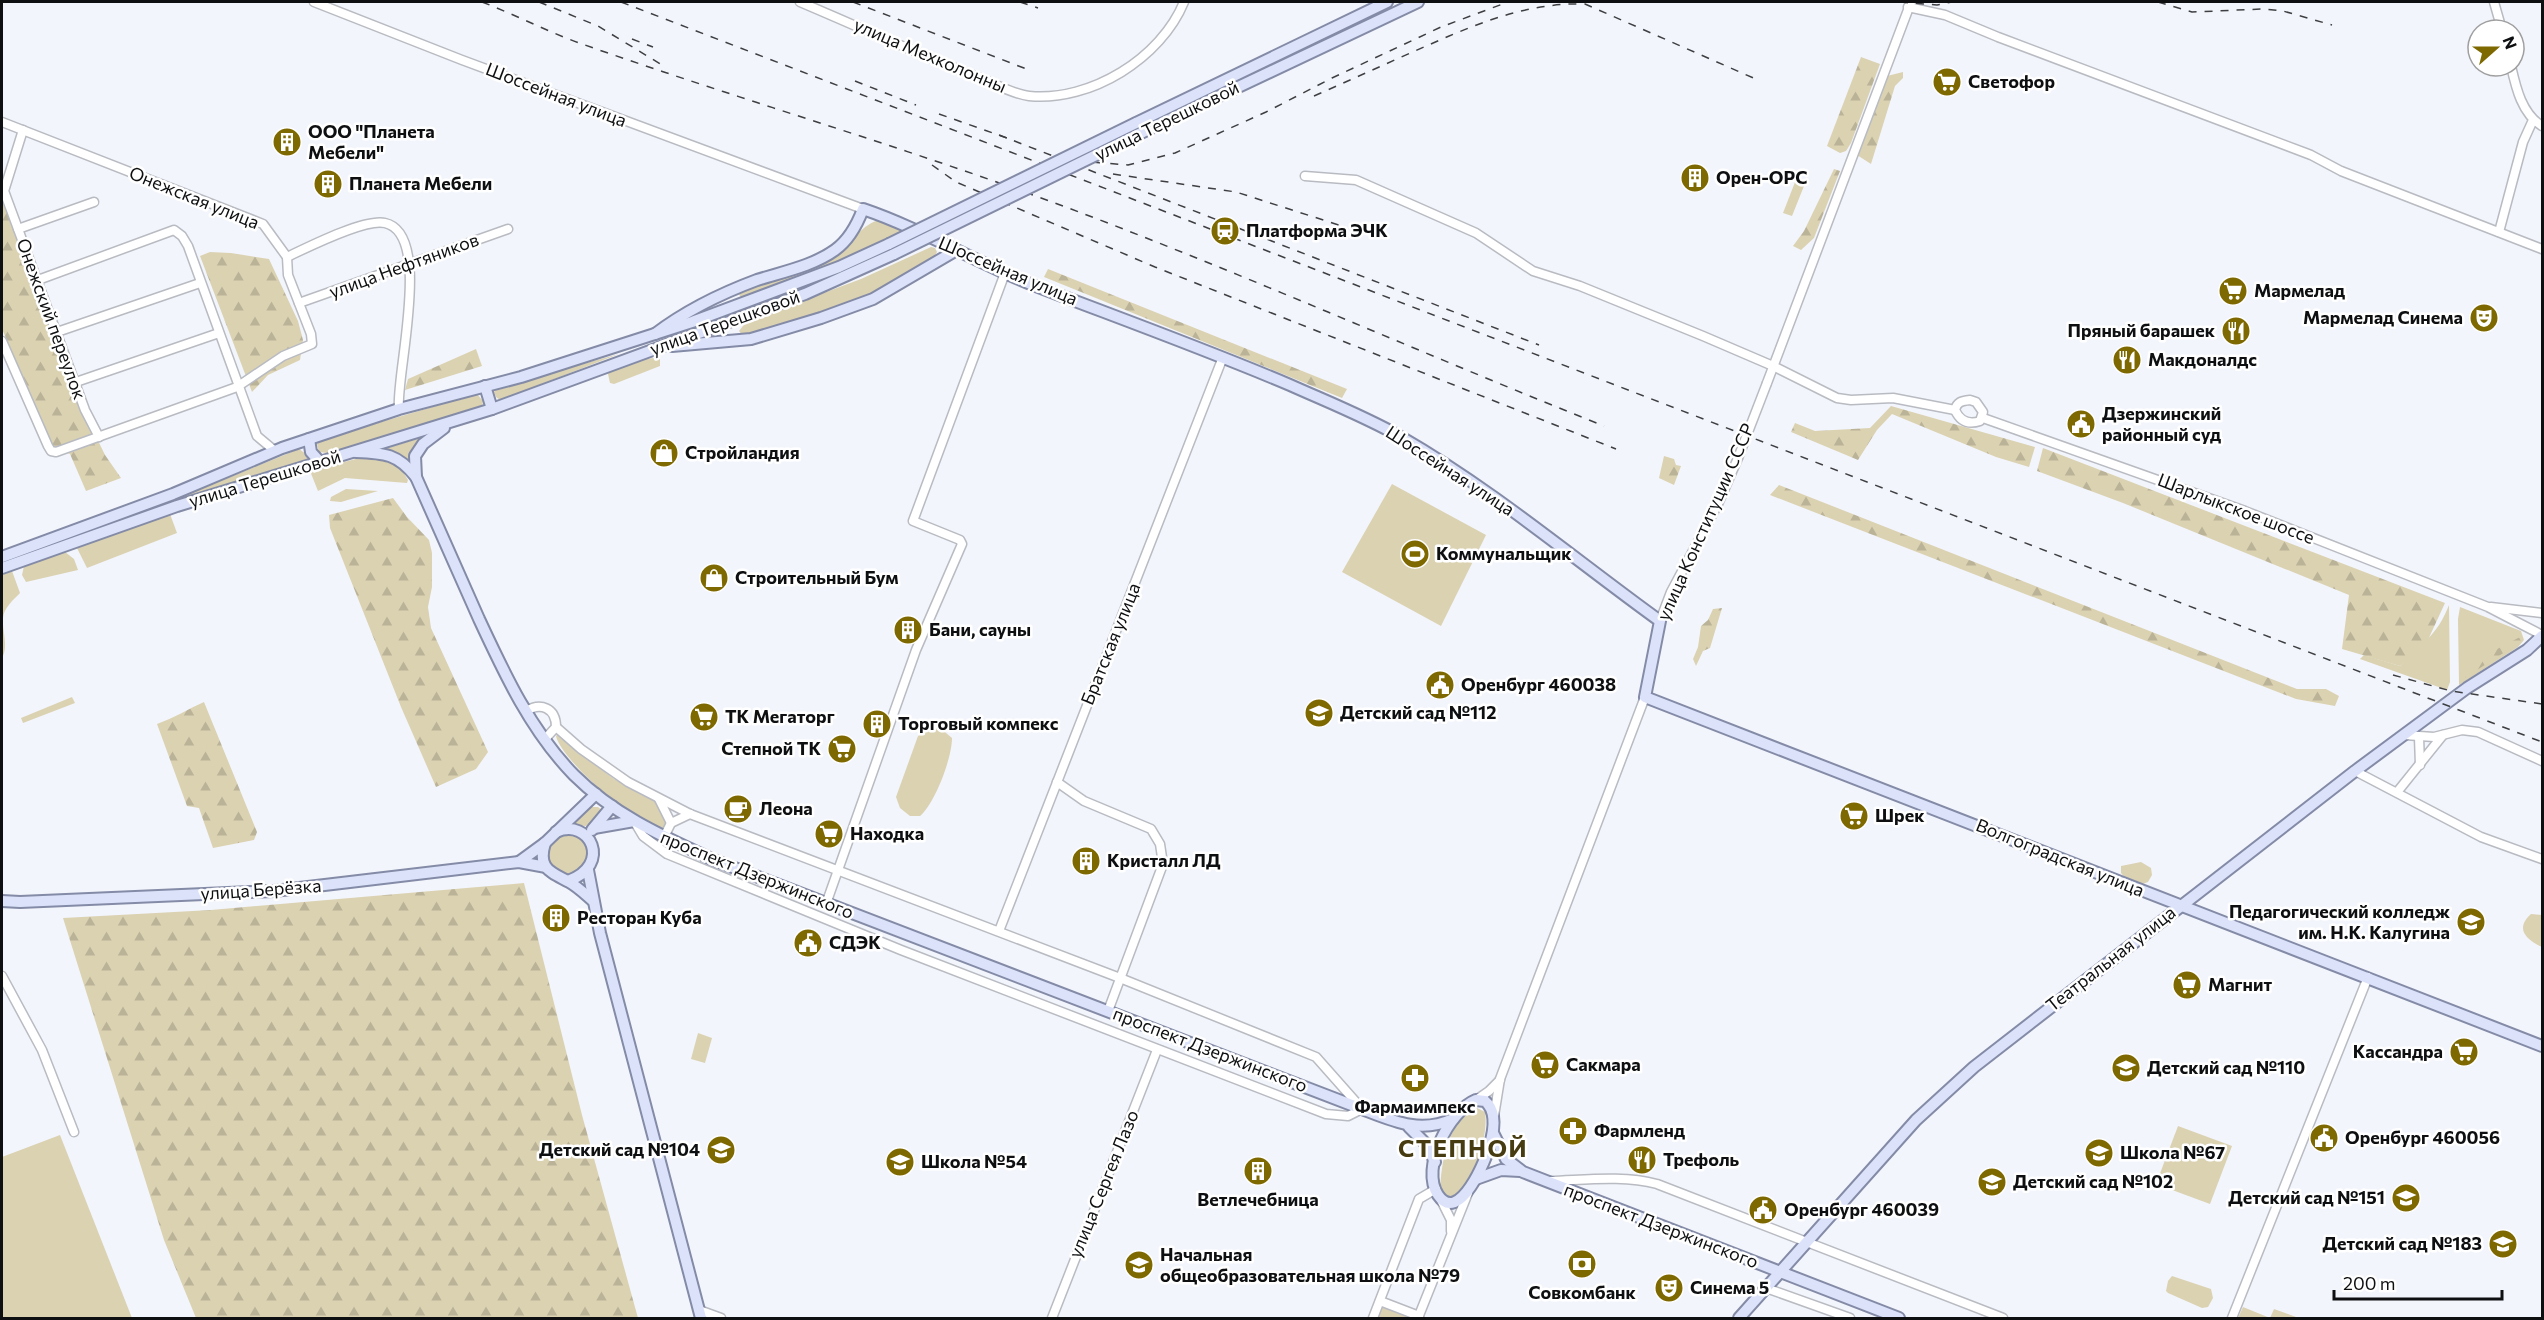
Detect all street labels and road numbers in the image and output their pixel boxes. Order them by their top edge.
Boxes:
street label: улица Мехколонны [851,13,1010,97]
street label: Шоссейная улица [483,57,630,131]
street label: улица Терешковой [1091,76,1242,165]
street label: Онежская улица [126,161,263,233]
street label: улица Нефтяников [326,228,482,302]
street label: Шоссейная улица [936,231,1081,309]
street label: Онежский переулок [13,235,91,403]
street label: улица Терешковой [647,285,803,359]
street label: Шоссейная улица [1382,420,1519,520]
street label: улица Конституции СССР [1652,420,1759,624]
street label: улица Терешковой [186,444,343,512]
street label: Шарлыкское шоссе [2155,468,2318,548]
street label: Братская улица [1076,579,1145,708]
street label: Волгоградская улица [1973,813,2148,901]
street label: проспект Дзержинского [658,825,857,923]
street label: улица Берёзка [200,874,322,904]
street label: Театральная улица [2041,901,2180,1016]
street label: проспект Дзержинского [1110,1002,1311,1096]
street label: улица Сергея Лазо [1063,1106,1143,1261]
street label: проспект Дзержинского [1561,1178,1762,1272]

